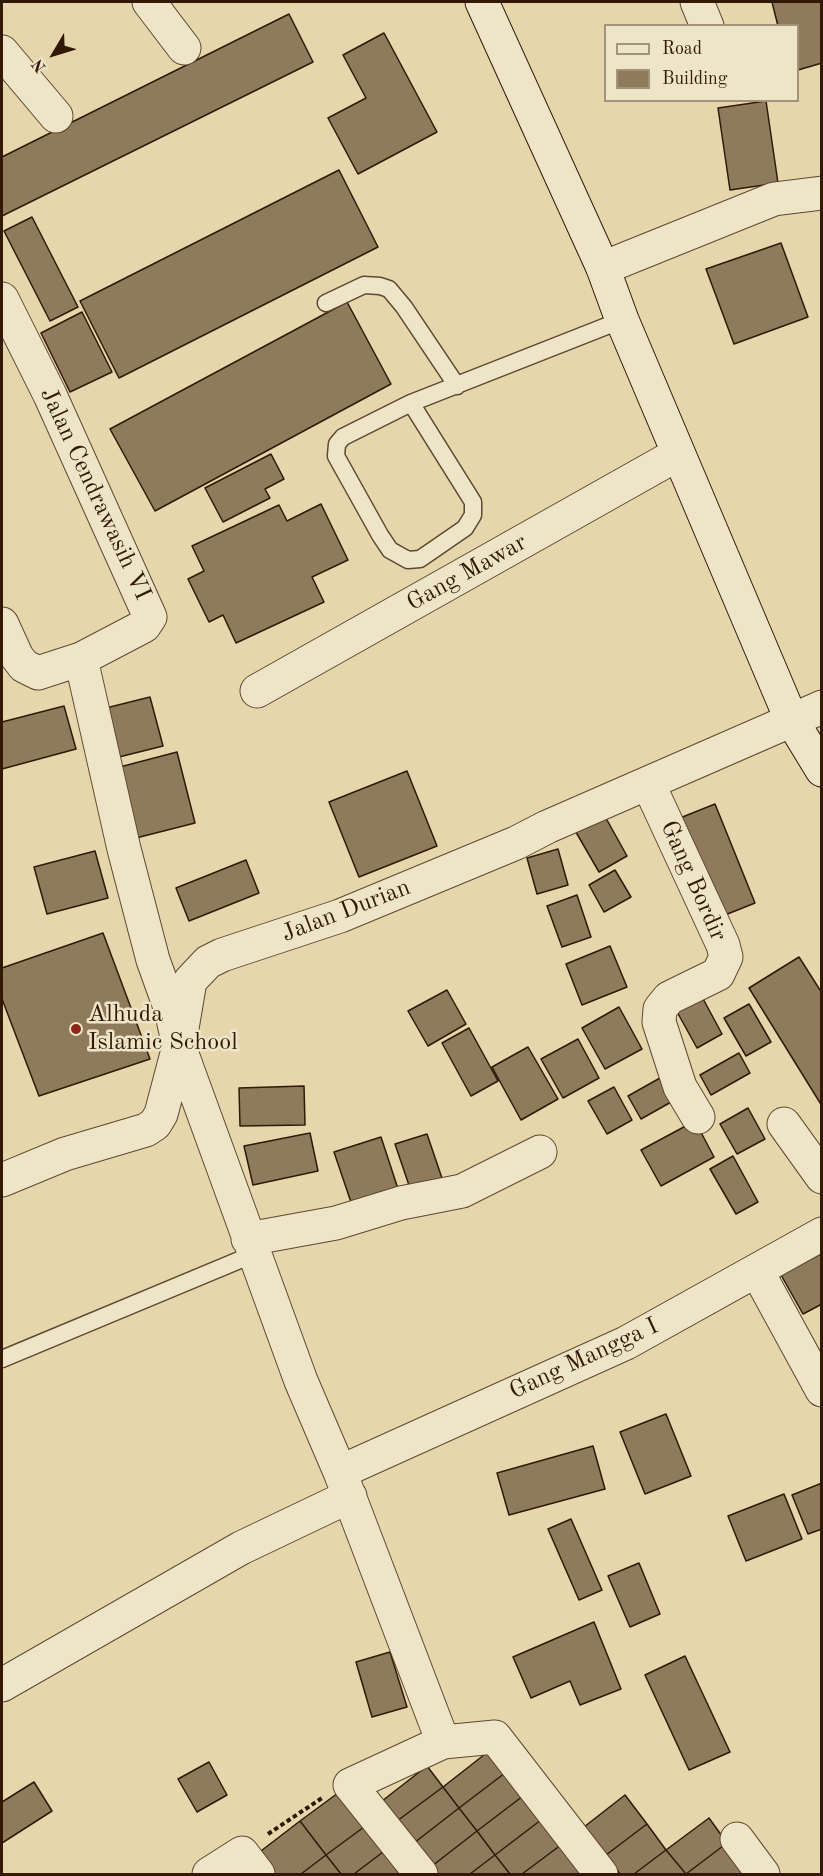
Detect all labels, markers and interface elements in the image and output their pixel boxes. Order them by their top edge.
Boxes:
north arrow [24,24,84,84]
legend [604,24,799,102]
text: Road [662,40,702,58]
text: N [30,55,50,75]
text: Building [662,70,727,88]
street label: Jalan Cendrawasih VI [33,383,157,605]
street label: Gang Mawar [402,528,532,618]
street label: Gang Bordir [654,816,732,946]
street label: Jalan Durian [278,873,414,949]
place label: Alhuda Islamic School [88,1001,238,1057]
marker: Alhuda Islamic School [69,1022,83,1036]
street label: Gang Mangga I [505,1312,663,1406]

